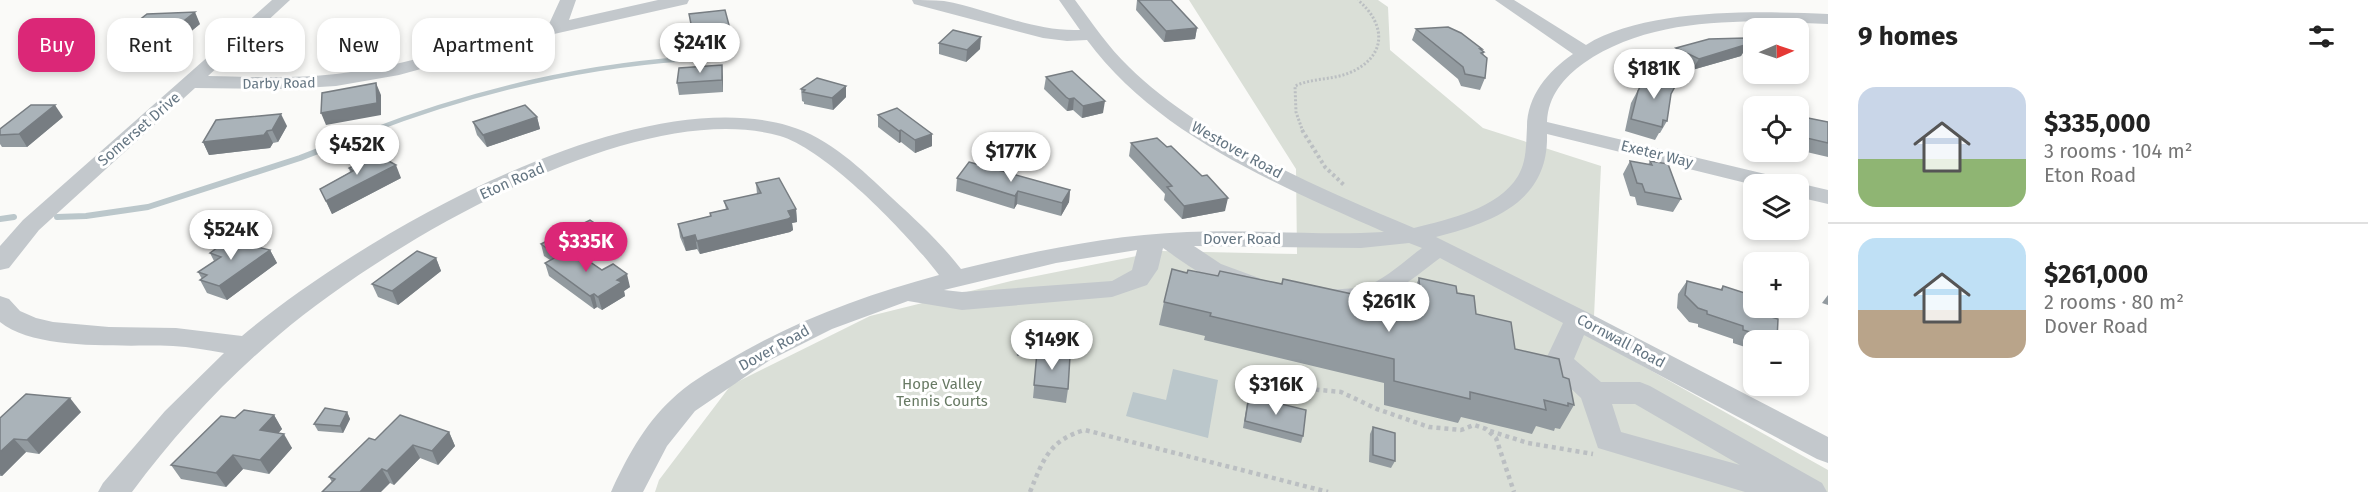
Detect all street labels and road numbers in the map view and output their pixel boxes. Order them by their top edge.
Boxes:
street label: Darby Road [242,74,316,93]
street label: Somerset Drive [94,88,184,170]
street label: Westover Road [1188,118,1286,182]
street label: Exeter Way [1619,136,1696,172]
street label: Eton Road [477,159,547,203]
street label: Dover Road [1203,230,1281,248]
street label: Cornwall Road [1574,310,1668,372]
street label: Dover Road [735,321,813,375]

